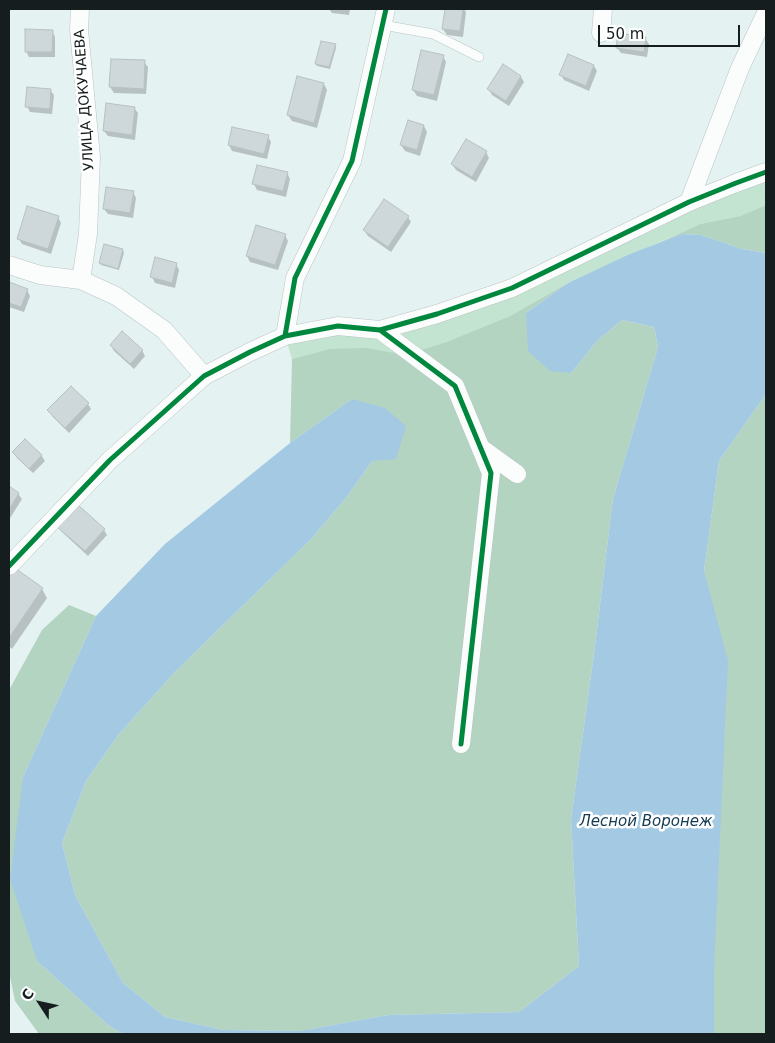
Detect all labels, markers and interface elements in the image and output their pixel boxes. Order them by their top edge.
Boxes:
scale bar [600,15,742,47]
text: 50 m [606,25,644,43]
street label: УЛИЦА ДОКУЧАЕВА [72,29,98,171]
water label: Лесной Воронеж [580,813,712,831]
north arrow [15,978,65,1028]
text: С [18,986,37,1003]

